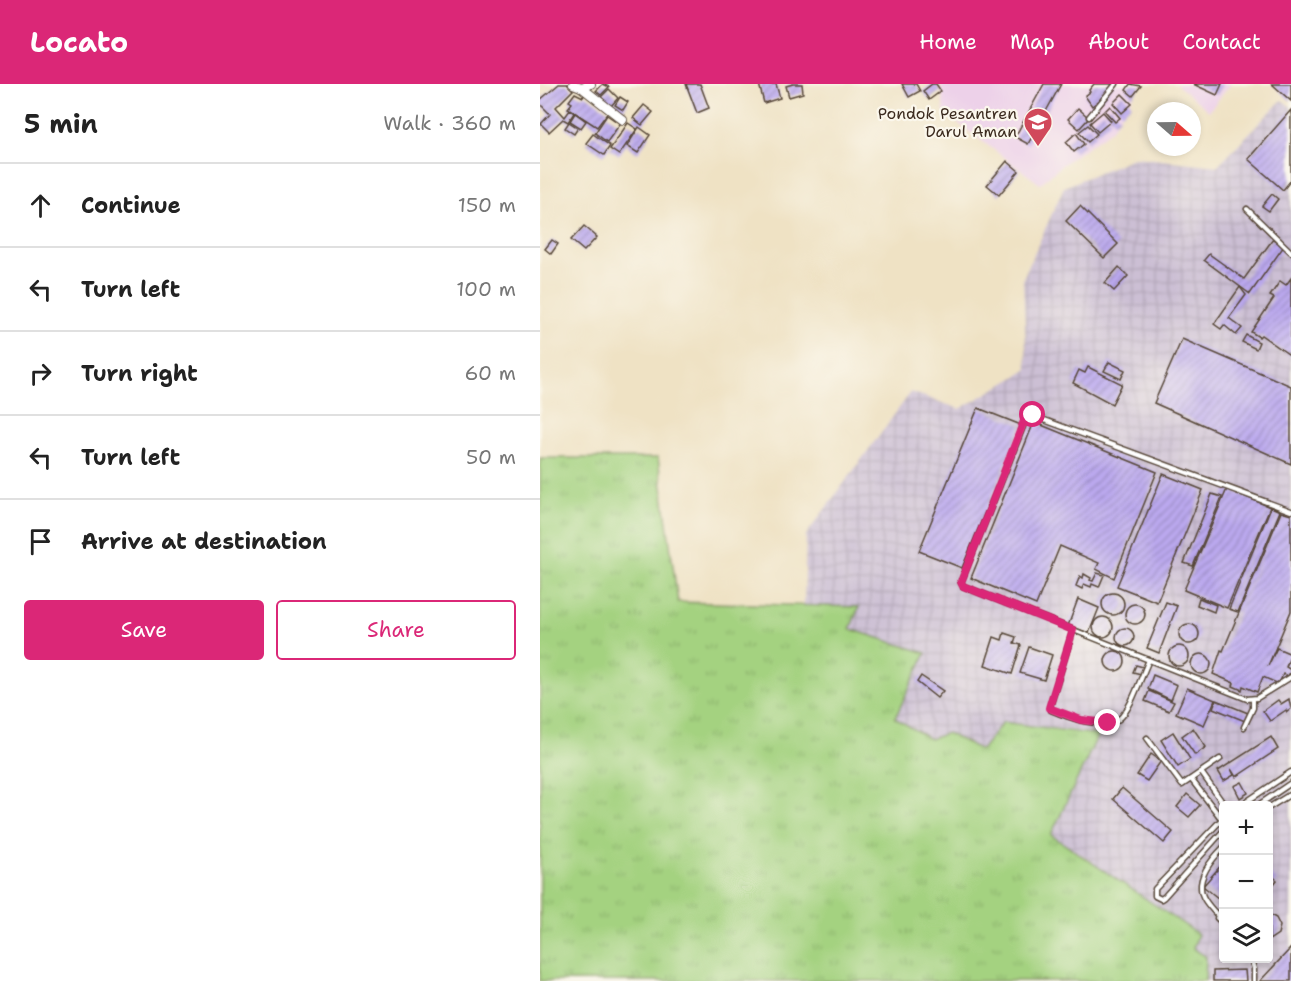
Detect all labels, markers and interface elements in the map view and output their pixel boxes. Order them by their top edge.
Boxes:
text: Locato [30,23,128,61]
text: Home [919,28,977,56]
text: Map [1010,28,1055,56]
text: About [1088,28,1149,56]
text: Contact [1182,28,1261,56]
north arrow [1147,102,1201,156]
place label: Pondok Pesantren Darul Aman [878,103,1017,142]
text: 5 min [24,106,98,141]
school or university icon: Pondok Pesantren Darul Aman [1022,106,1054,148]
text: Walk · 360 m [383,110,516,136]
icon: ahead [24,189,57,222]
text: Continue [81,191,181,220]
text: 150 m [458,192,516,218]
icon: left [24,273,57,306]
text: Turn left [81,275,180,304]
text: 100 m [456,276,516,302]
icon: right [24,357,57,390]
text: Turn right [81,359,198,388]
text: 60 m [464,360,516,386]
route start [1019,401,1045,427]
icon: left [24,441,57,474]
text: Turn left [81,443,180,472]
text: 50 m [466,444,516,470]
icon: arrive [24,525,57,558]
text: Arrive at destination [81,527,327,556]
button: Save [24,600,264,660]
button: Share [276,600,516,660]
route end [1094,709,1120,735]
map controls [1219,801,1273,963]
button: + [1219,801,1273,855]
button: − [1219,855,1273,909]
button: layers [1219,909,1273,963]

